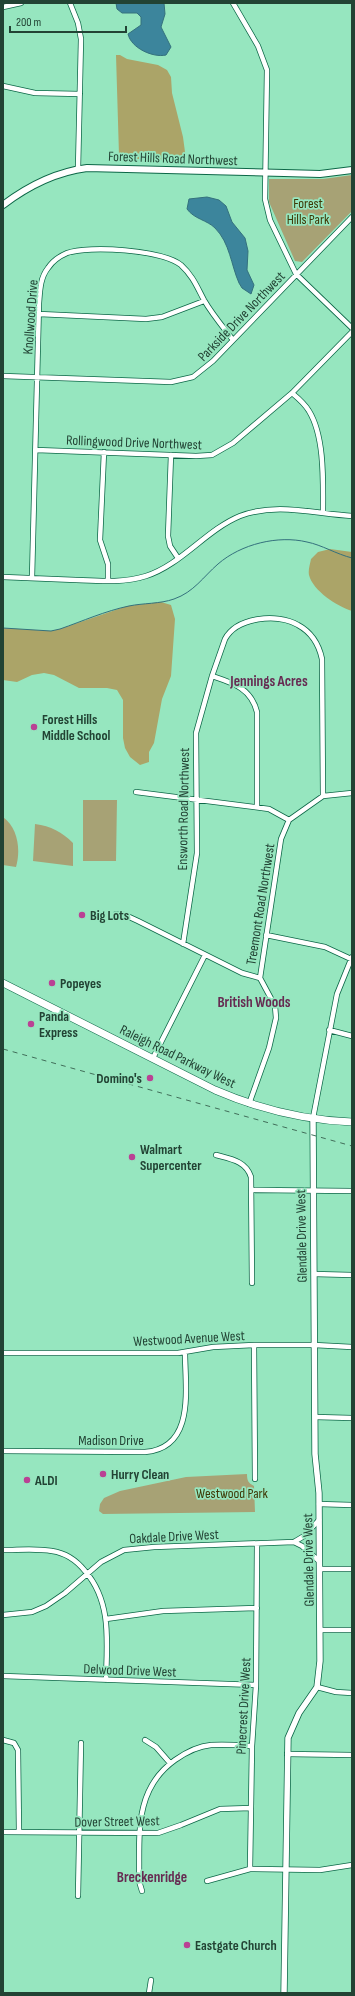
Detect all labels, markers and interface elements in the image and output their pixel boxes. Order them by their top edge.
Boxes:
scale bar [10,8,126,34]
text: 200 m [16,15,42,30]
street label: Forest Hills Road Northwest [108,148,238,169]
park label: Forest Hills Park [287,195,330,228]
street label: Parkside Drive Northwest [194,268,289,365]
street label: Knollwood Drive [19,279,42,355]
street label: Rollingwood Drive Northwest [66,432,202,453]
district label: Jennings Acres [229,672,308,691]
place label: Forest Hills Middle School [42,711,111,744]
marker: Forest Hills Middle School [29,722,39,732]
street label: Ensworth Road Northwest [174,747,193,871]
street label: Treemont Road Northwest [242,842,278,966]
place label: Big Lots [90,907,129,924]
marker: Big Lots [77,910,87,920]
place label: Popeyes [60,975,101,992]
marker: Popeyes [47,978,57,988]
district label: British Woods [217,993,291,1012]
place label: Panda Express [39,1008,78,1041]
marker: Panda Express [26,1019,36,1029]
street label: Raleigh Road Parkway West [117,1021,238,1092]
place label: Domino's [96,1070,142,1087]
marker: Domino's [145,1073,155,1083]
place label: Walmart Supercenter [140,1141,202,1174]
marker: Walmart Supercenter [127,1152,137,1162]
street label: Glendale Drive West [292,1189,311,1283]
street label: Westwood Avenue West [133,1327,245,1350]
street label: Madison Drive [78,1432,144,1449]
place label: Hurry Clean [111,1466,169,1483]
marker: Hurry Clean [98,1469,108,1479]
place label: ALDI [34,1472,58,1489]
marker: ALDI [22,1475,32,1485]
park label: Westwood Park [196,1485,269,1502]
street label: Glendale Drive West [299,1513,318,1607]
street label: Oakdale Drive West [129,1526,219,1547]
street label: Pinecrest Drive West [232,1657,255,1755]
street label: Delwood Drive West [83,1660,177,1681]
street label: Dover Street West [74,1812,160,1831]
district label: Breckenridge [117,1868,187,1887]
place label: Eastgate Church [195,1937,277,1954]
marker: Eastgate Church [182,1940,192,1950]

